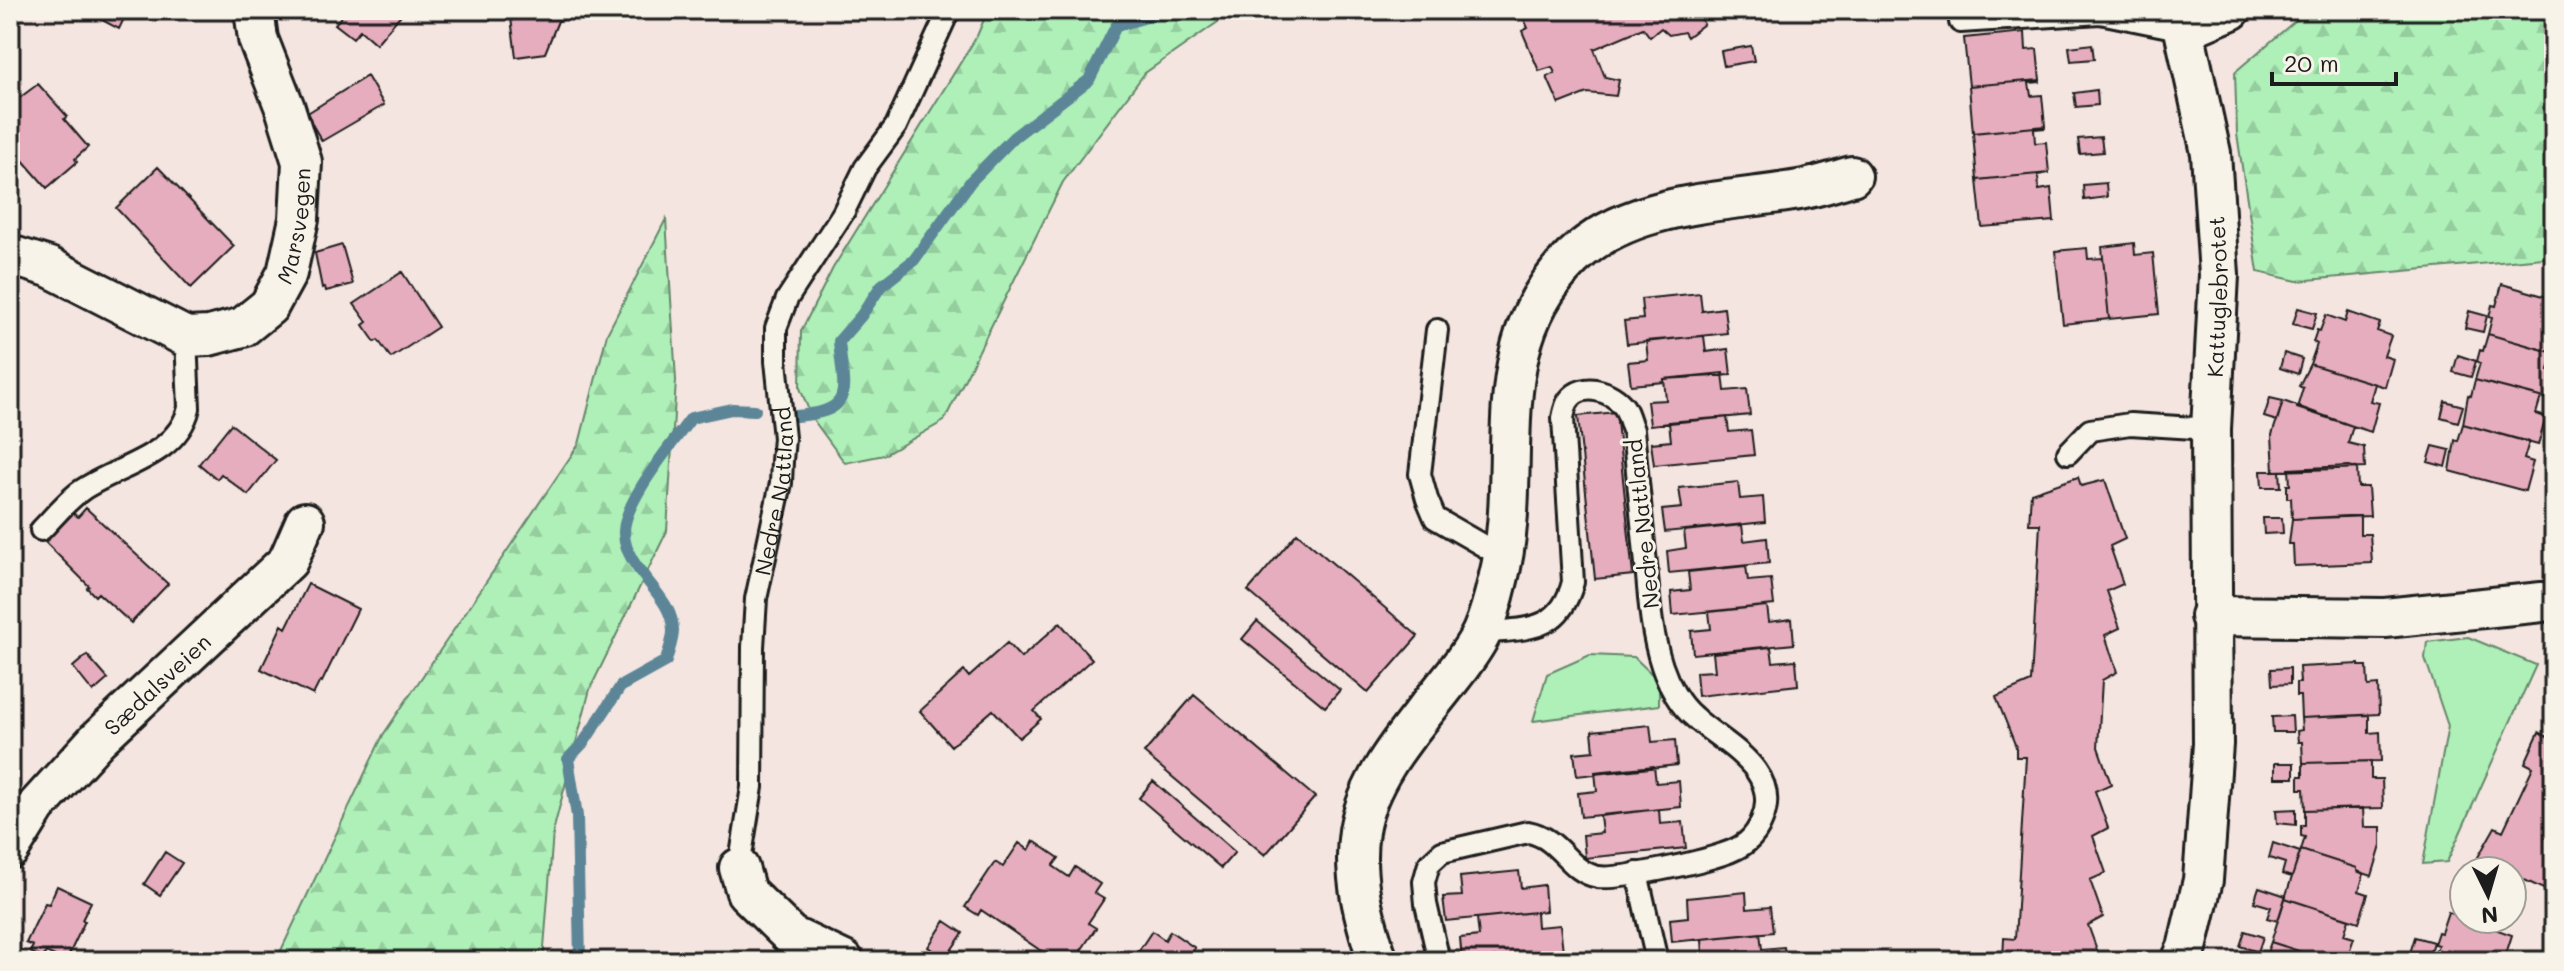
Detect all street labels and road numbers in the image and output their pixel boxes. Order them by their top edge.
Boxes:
street label: Marsvegen [269,167,316,289]
street label: Kattuglebrotet [2199,215,2234,378]
street label: Nedre Nattland [747,405,799,578]
street label: Nedre Nattland [1619,438,1665,610]
street label: Sædalsveien [97,627,216,741]

